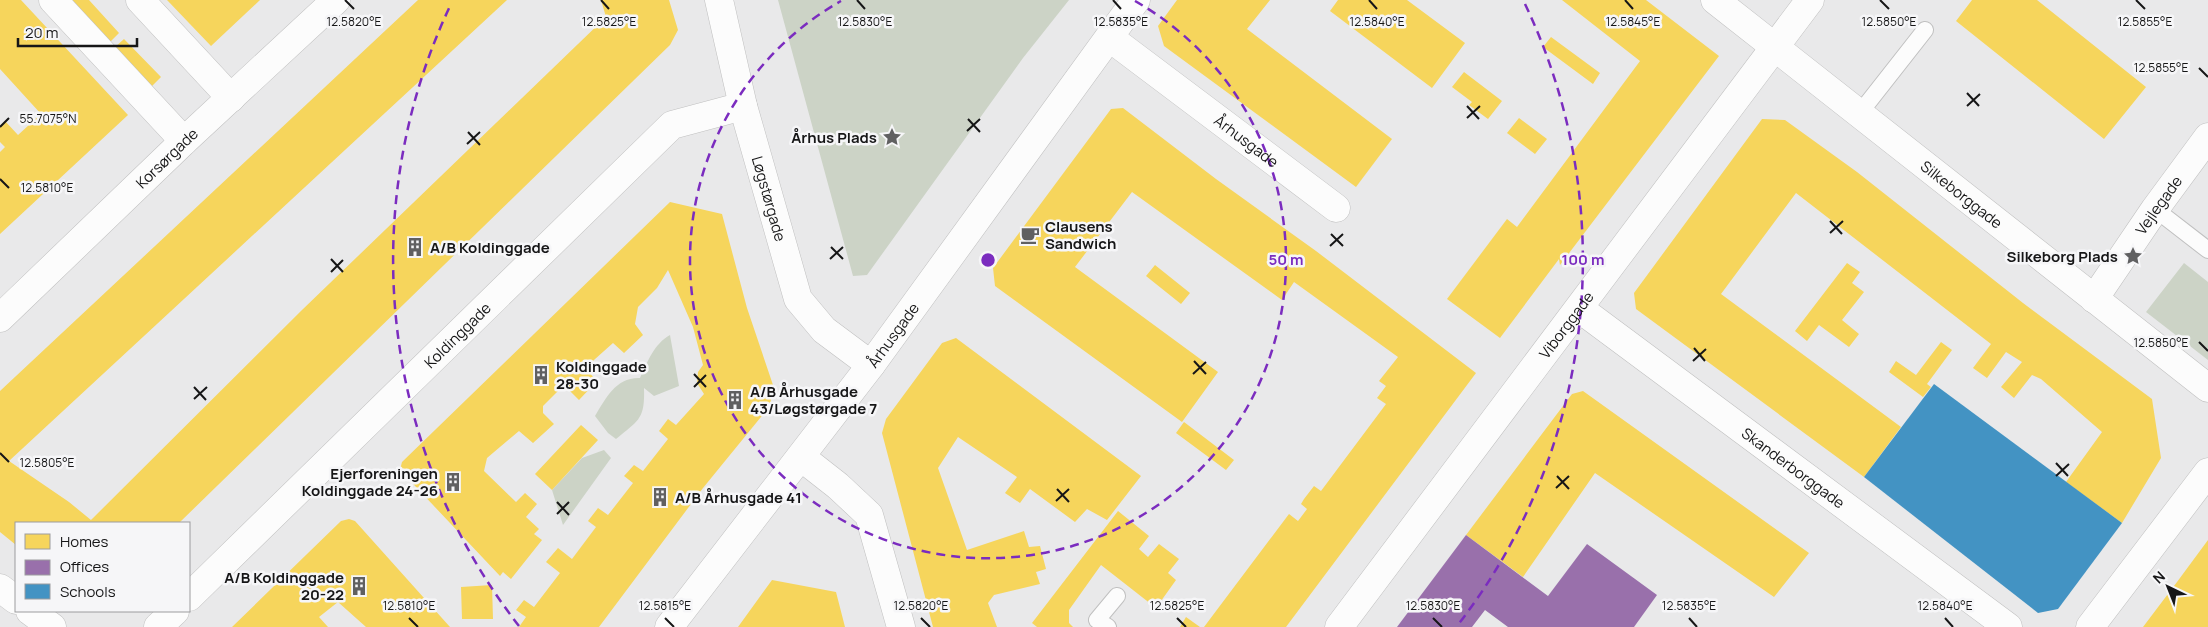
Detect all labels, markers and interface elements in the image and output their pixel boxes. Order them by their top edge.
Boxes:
text: 12.5820°E [327,13,382,30]
text: 12.5825°E [582,13,636,30]
text: 12.5830°E [838,13,892,30]
text: 12.5835°E [1094,13,1148,30]
text: 12.5840°E [1349,13,1405,30]
text: 12.5845°E [1606,13,1661,30]
text: 12.5850°E [1862,13,1917,30]
text: 12.5855°E [2118,13,2172,30]
scale bar [18,15,136,47]
text: 20 m [25,22,58,43]
text: 12.5855°E [2134,59,2188,76]
text: 55.7075°N [20,110,76,127]
street label: Århusgade [1210,110,1283,172]
street label: Korsørgade [131,123,202,193]
place icon: Århus Plads [881,126,903,148]
place label: Århus Plads [791,127,877,148]
street label: Løgstørgade [747,153,792,244]
street label: Silkeborggade [1916,155,2007,233]
street label: Vejlegade [2130,171,2187,239]
text: 12.5810°E [21,179,74,196]
place label: Clausens Sandwich [1045,216,1116,254]
cafe icon: Clausens Sandwich [1019,224,1041,246]
building icon: A/B Koldinggade [404,236,426,258]
place label: A/B Koldinggade [430,237,550,258]
place icon: Silkeborg Plads [2122,245,2144,267]
place label: Silkeborg Plads [2007,246,2118,267]
text: 50 m [1268,249,1304,270]
text: 100 m [1562,249,1604,270]
centre of rings [979,251,997,269]
street label: Viborggade [1534,287,1598,363]
street label: Koldinggade [419,297,495,372]
street label: Århusgade [862,298,924,372]
text: 12.5850°E [2134,334,2189,351]
place label: Koldinggade 28-30 [556,356,647,394]
building icon: Koldinggade 28-30 [530,364,552,386]
place label: A/B Århusgade 43/Løgstørgade 7 [750,381,877,419]
building icon: A/B Århusgade 43/Løgstørgade 7 [724,389,746,411]
street label: Skanderborggade [1738,422,1850,513]
text: 12.5805°E [20,454,75,471]
place label: Ejerforeningen Koldinggade 24-26 [302,463,438,501]
building icon: Ejerforeningen Koldinggade 24-26 [442,471,464,493]
building icon: A/B Århusgade 41 [649,486,671,508]
place label: A/B Århusgade 41 [675,487,802,508]
legend [15,522,190,612]
text: Homes [60,531,109,552]
text: Offices [60,556,109,577]
north arrow [2143,562,2193,612]
place label: A/B Koldinggade 20-22 [224,567,344,605]
text: N [2149,567,2169,588]
building icon: A/B Koldinggade 20-22 [348,575,370,597]
text: Schools [60,581,116,602]
text: 12.5810°E [383,597,436,614]
text: 12.5815°E [639,597,691,614]
text: 12.5820°E [894,597,949,614]
text: 12.5825°E [1150,597,1204,614]
text: 12.5830°E [1406,597,1460,614]
text: 12.5835°E [1662,597,1716,614]
text: 12.5840°E [1917,597,1973,614]

